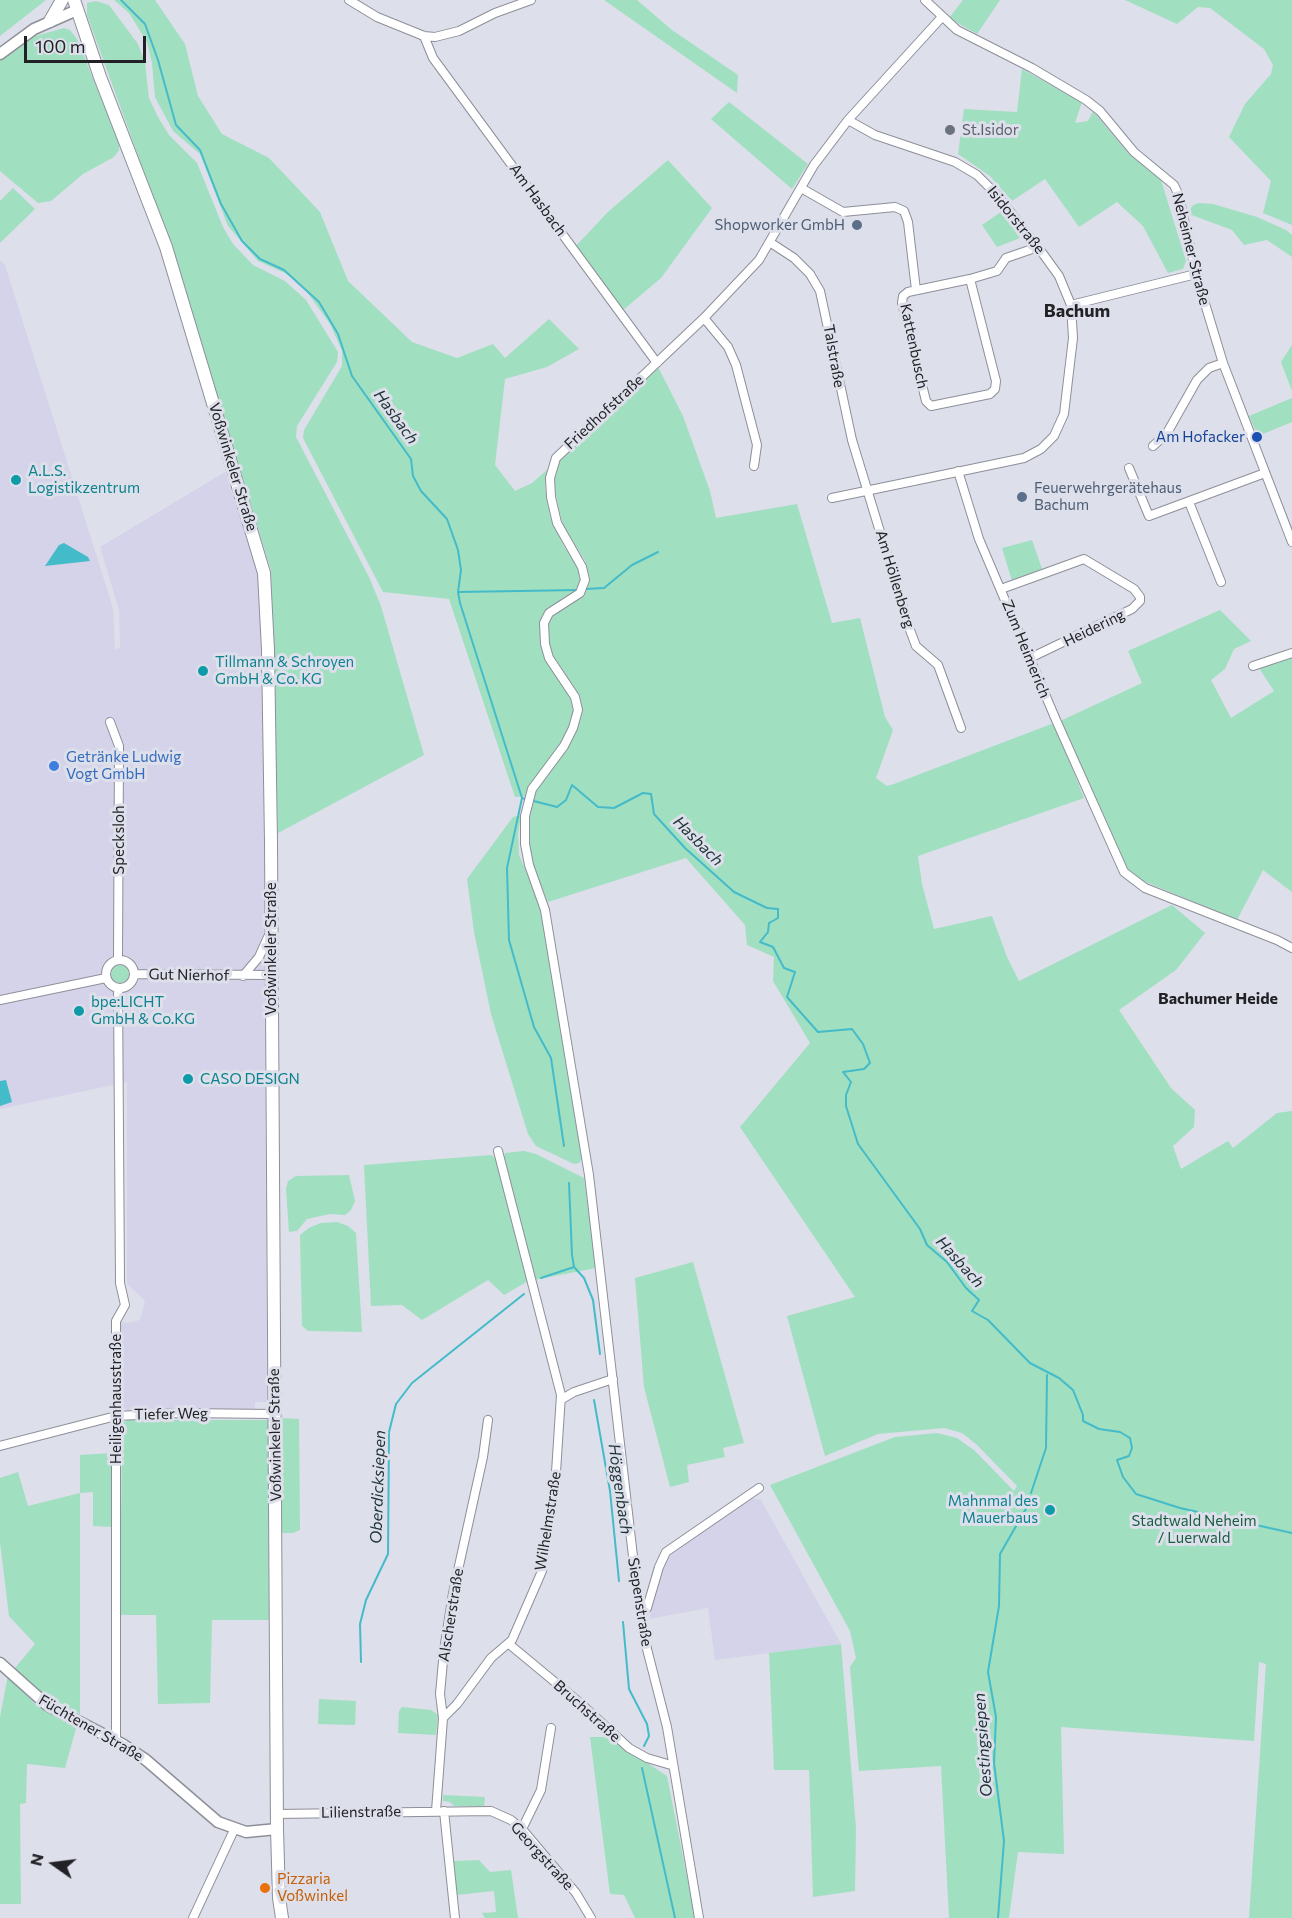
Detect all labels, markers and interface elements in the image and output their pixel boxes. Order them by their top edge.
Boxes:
scale bar [27,24,148,62]
text: 100 m [35,35,85,57]
place label: St.Isidor [962,121,1019,139]
marker: St.Isidor [943,123,957,137]
street label: Am Hasbach [506,160,570,240]
street label: Isidorstraße [983,183,1049,257]
street label: Neheimer Straße [1168,191,1214,307]
place label: Shopworker GmbH [715,216,845,234]
marker: Shopworker GmbH [850,218,864,232]
district label: Bachum [1044,300,1110,322]
street label: Kattenbusch [896,302,932,390]
street label: Talstraße [820,323,848,389]
street label: Friedhofstraße [561,371,647,453]
water label: Hasbach [370,386,422,448]
street label: Voßwinkeler Straße [205,401,261,533]
place label: Am Hofacker [1156,428,1245,446]
marker: Am Hofacker [1250,430,1264,444]
place label: A.L.S. Logistikzentrum [28,462,140,497]
marker: A.L.S. Logistikzentrum [9,473,23,487]
place label: Feuerwehrgerätehaus Bachum [1034,479,1182,514]
marker: Feuerwehrgerätehaus Bachum [1015,490,1029,504]
street label: Am Höllenberg [872,528,918,630]
street label: Zum Heimerich [998,597,1054,701]
street label: Heidering [1060,605,1128,651]
place label: Tillmann & Schroyen GmbH & Co. KG [215,653,354,688]
marker: Tillmann & Schroyen GmbH & Co. KG [196,664,210,678]
place label: Getränke Ludwig Vogt GmbH [66,748,181,783]
marker: Getränke Ludwig Vogt GmbH [47,759,61,773]
street label: Specksloh [110,805,128,875]
water label: Hasbach [669,812,727,870]
street label: Voßwinkeler Straße [262,882,280,1016]
street label: Gut Nierhof [148,965,230,985]
district label: Bachumer Heide [1158,989,1278,1009]
place label: bpe:LICHT GmbH & Co.KG [91,993,195,1028]
marker: bpe:LICHT GmbH & Co.KG [72,1004,86,1018]
place label: CASO DESIGN [200,1070,300,1088]
marker: CASO DESIGN [181,1072,195,1086]
water label: Hasbach [932,1232,988,1292]
street label: Heiligenhausstraße [107,1334,125,1464]
street label: Voßwinkeler Straße [265,1368,285,1502]
street label: Tiefer Weg [134,1404,208,1424]
water label: Oberdicksiepen [366,1430,390,1544]
water label: Höggenbach [604,1442,636,1536]
street label: Wilhelmstraße [531,1470,565,1572]
place label: Mahnmal des Mauerbaus [948,1492,1038,1527]
marker: Mahnmal des Mauerbaus [1043,1503,1057,1517]
park label: Stadtwald Neheim / Luerwald [1131,1512,1257,1547]
street label: Siepenstraße [624,1556,656,1648]
street label: Alscherstraße [435,1567,467,1663]
street label: Bruchstraße [550,1676,624,1746]
street label: Füchtener Straße [36,1691,146,1765]
water label: Oestingsiepen [970,1692,996,1798]
street label: Lilienstraße [321,1802,401,1822]
street label: Georgstraße [507,1818,577,1894]
north arrow [24,1834,84,1894]
text: N [25,1851,47,1868]
place label: Pizzaria Voßwinkel [277,1870,348,1905]
marker: Pizzaria Voßwinkel [258,1881,272,1895]

